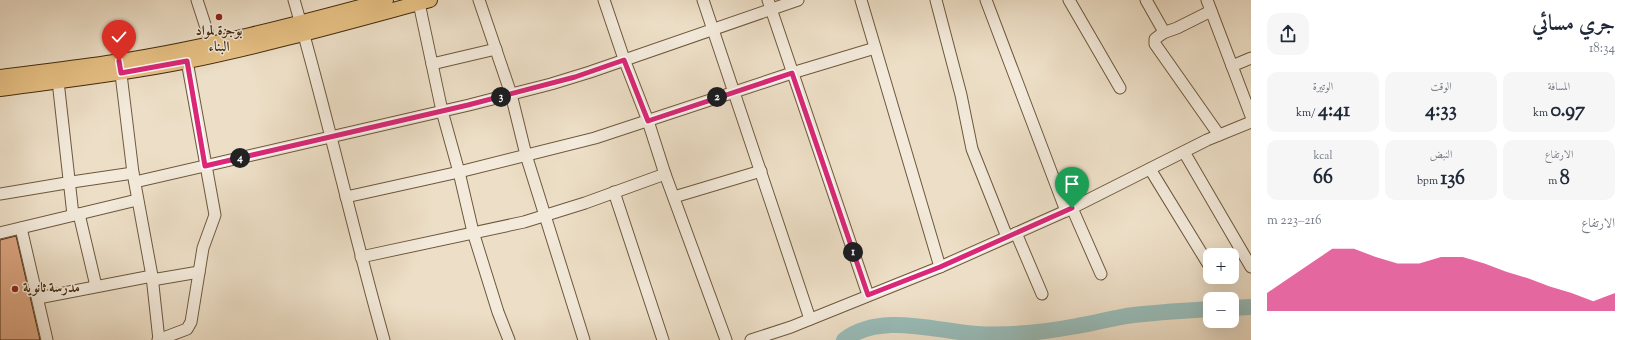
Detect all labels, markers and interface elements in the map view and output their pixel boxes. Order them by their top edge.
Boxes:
text: جري مسائي [1532,9,1615,41]
marker: بوجزة لمواد البناء [214,12,224,22]
button: share [1267,13,1309,55]
pin [102,20,136,61]
place label: بوجزة لمواد البناء [195,22,243,58]
icon: check [108,26,130,48]
text: 18:34 [1589,40,1615,58]
text: الوتيرة [1313,79,1333,95]
text: الوقت [1430,79,1452,95]
text: المسافة [1548,79,1570,95]
pin: 3 [491,87,511,107]
pin: 2 [707,87,727,107]
text: 3 [499,89,503,105]
text: 2 [714,89,720,105]
text: 4:41 [1318,97,1350,126]
text: 4:33 [1425,97,1457,126]
text: 0.97 [1551,97,1585,126]
text: /km [1296,105,1318,121]
text: km [1533,105,1551,121]
text: النبض [1430,147,1452,163]
text: الارتفاع [1545,147,1573,163]
pin: 4 [230,148,250,168]
text: kcal [1314,148,1332,164]
text: 4 [237,150,243,166]
text: 66 [1313,164,1333,193]
text: 136 [1440,165,1465,194]
text: 8 [1560,165,1570,194]
pin [1055,167,1089,208]
icon: arrive [1061,173,1083,195]
text: bpm [1417,173,1440,189]
text: m [1548,173,1560,189]
text: 216–223 m [1267,212,1321,230]
text: الارتفاع [1581,215,1615,233]
pin: 1 [843,242,863,262]
text: 1 [851,244,855,260]
map controls [1203,248,1239,328]
button: + [1203,248,1239,284]
place label: مدرسة ثانوية [23,279,80,299]
marker: مدرسة ثانوية [10,284,20,294]
button: − [1203,292,1239,328]

